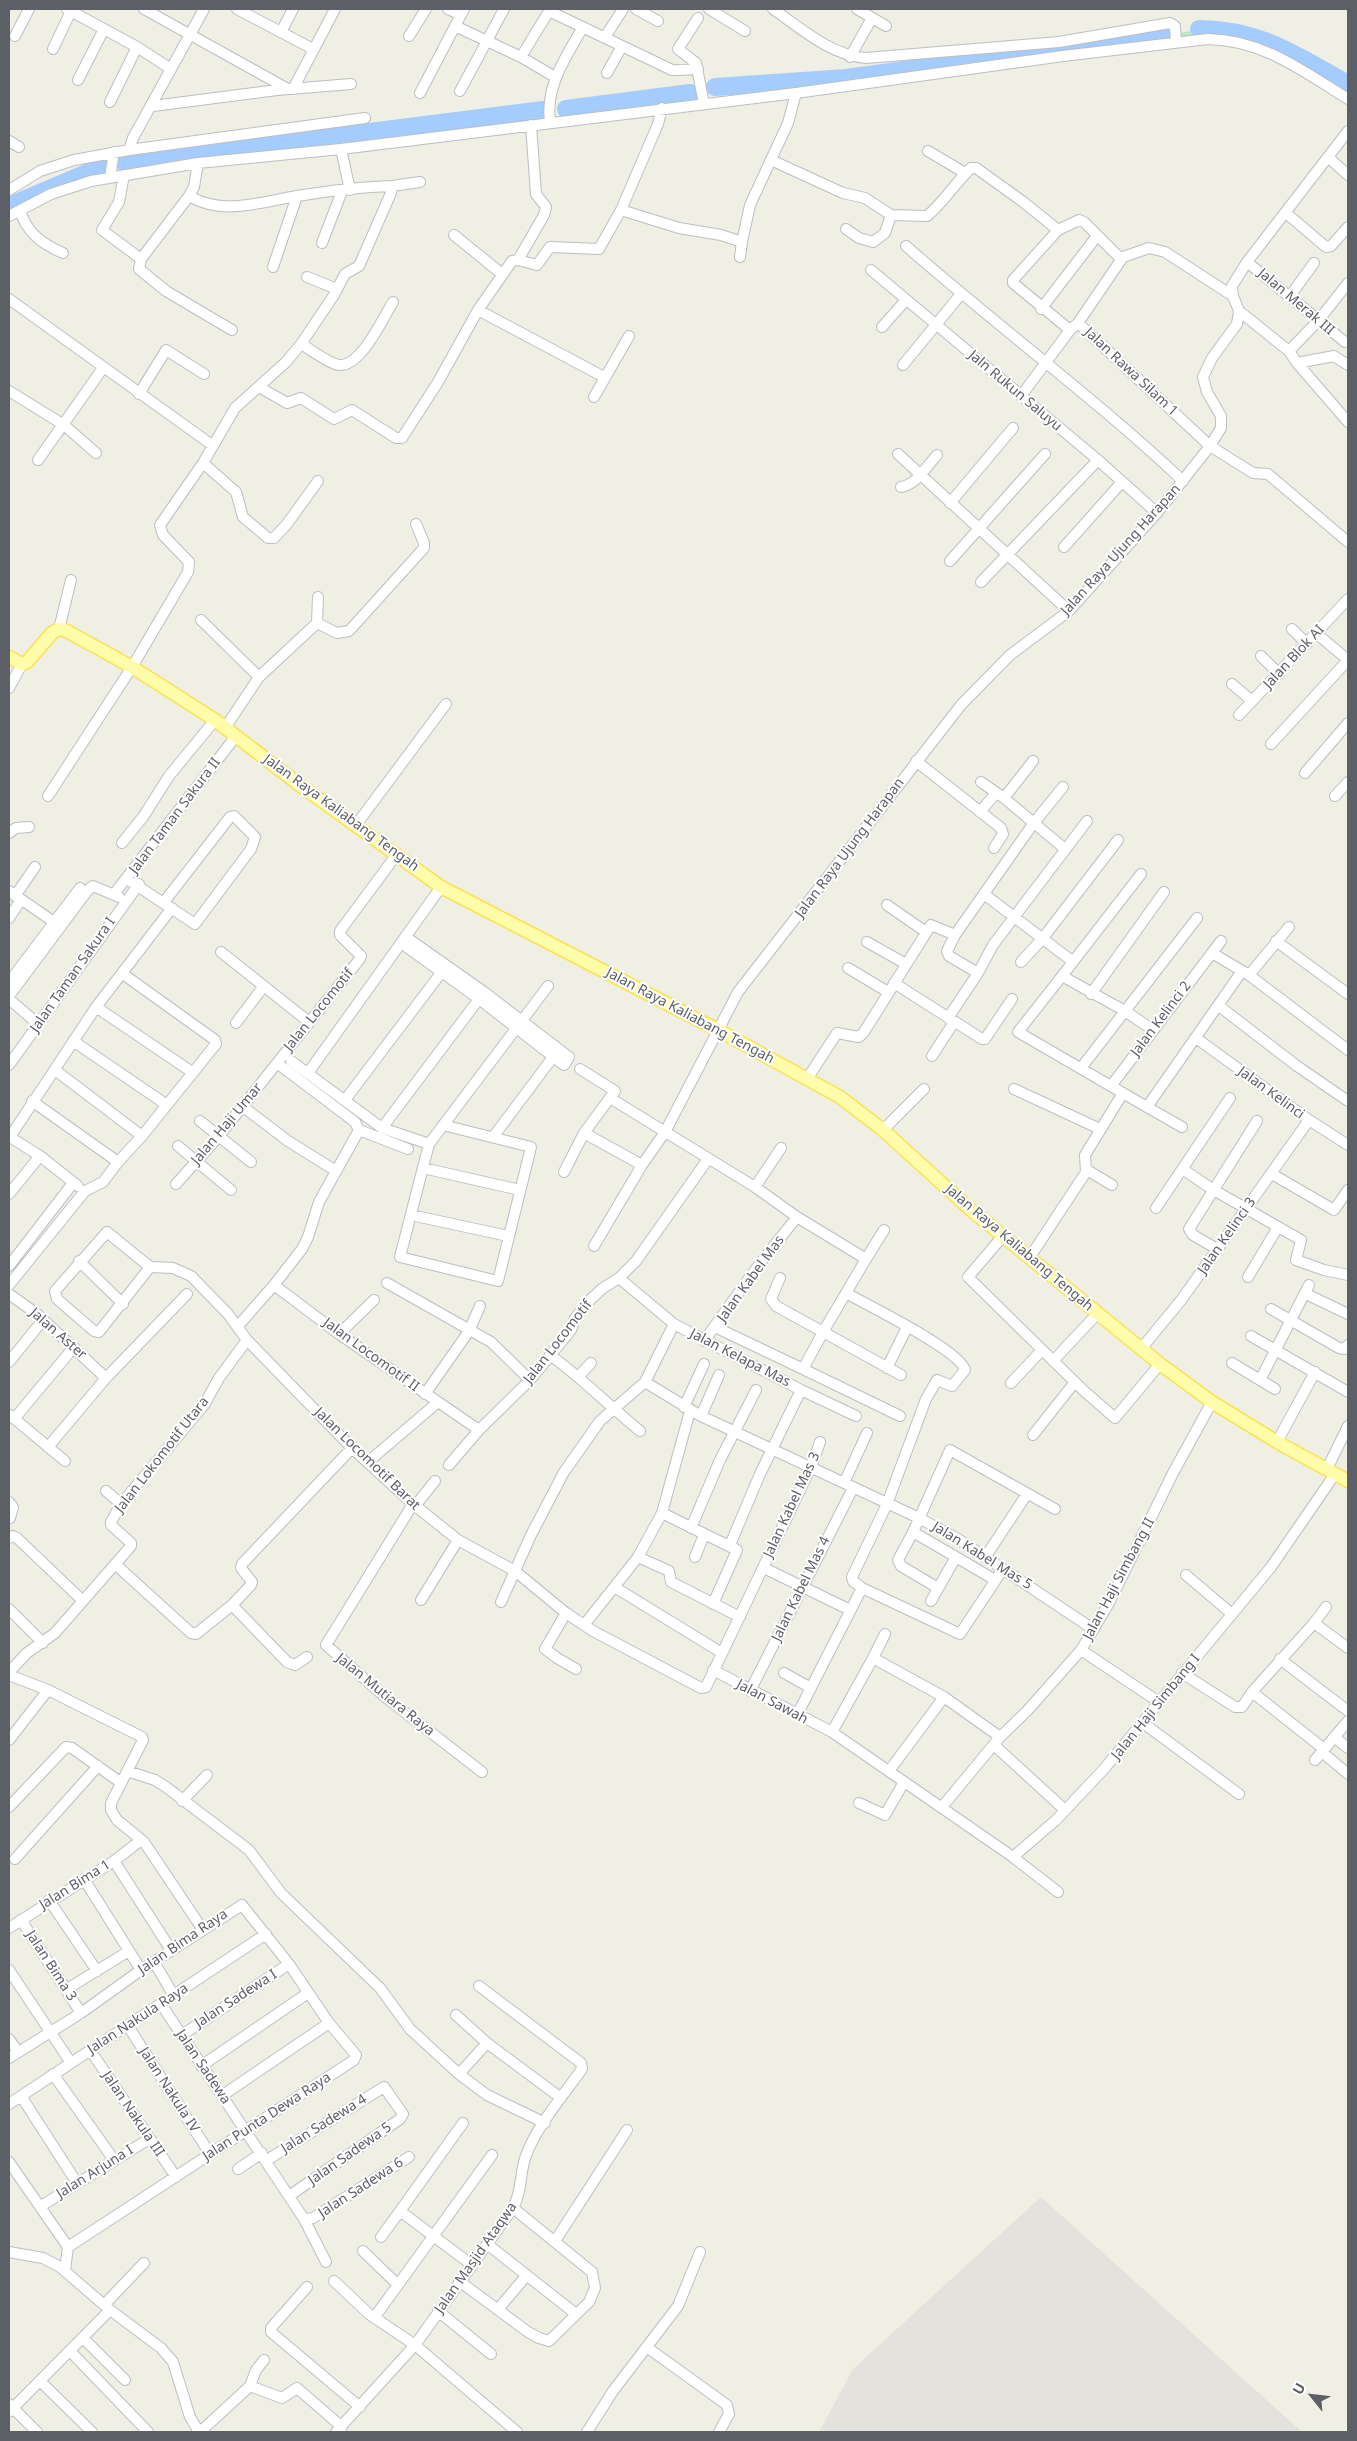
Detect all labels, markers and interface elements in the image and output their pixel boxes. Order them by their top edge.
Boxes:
street label: Jalan Merak III [1254,265,1338,339]
street label: Jalan Rawa Silam 1 [1081,324,1181,420]
street label: Jaln Rukun Saluyu [965,347,1065,435]
street label: Jalan Raya Ujung Harapan [1058,481,1184,619]
street label: Jalan Blok AI [1260,621,1328,693]
street label: Jalan Raya Kaliabang Tengah [260,751,422,875]
street label: Jalan Taman Sakura II [126,755,224,877]
street label: Jalan Raya Ujung Harapan [792,775,908,921]
street label: Jalan Taman Sakura I [27,914,119,1036]
street label: Jalan Raya Kaliabang Tengah [603,964,777,1068]
street label: Jalan Locomotif [281,965,357,1055]
street label: Jalan Kelinci 2 [1127,978,1195,1060]
street label: Jalan Kelinci [1234,1063,1308,1123]
street label: Jalan Haji Umar [188,1080,266,1168]
street label: Jalan Raya Kaliabang Tengah [942,1181,1096,1315]
street label: Jalan Kelinci 3 [1194,1194,1260,1278]
street label: Jalan Kabel Mas [714,1232,788,1326]
street label: Jalan Locomotif [520,1297,596,1387]
street label: Jalan Aster [26,1305,90,1363]
street label: Jalan Locomotif II [320,1315,422,1395]
street label: Jalan Kelapa Mas [687,1325,793,1391]
street label: Jalan Lokomotif Utara [112,1394,212,1516]
street label: Jalan Locomotif Barat [311,1404,423,1514]
street label: Jalan Kabel Mas 3 [760,1450,824,1560]
street label: Jalan Haji Simbang II [1080,1515,1158,1643]
street label: Jalan Kabel Mas 5 [929,1519,1035,1593]
street label: Jalan Kabel Mas 4 [768,1534,834,1644]
street label: Jalan Mutiara Raya [332,1650,438,1740]
street label: Jalan Haji Simbang I [1108,1651,1204,1763]
street label: Jalan Sawah [733,1676,811,1728]
street label: Jalan Bima 1 [36,1856,114,1914]
street label: Jalan Bima Raya [135,1906,231,1978]
street label: Jalan Bima 3 [22,1928,80,2004]
street label: Jalan Sadewa I [192,1966,280,2032]
street label: Jalan Nakula Raya [84,1980,192,2058]
street label: Jalan Sadewa [172,2027,234,2107]
street label: Jalan Nakula IV [135,2044,203,2136]
street label: Jalan Nakula III [98,2068,168,2160]
street label: Jalan Punta Dewa Raya [200,2069,334,2165]
street label: Jalan Sadewa 4 [278,2091,370,2157]
street label: Jalan Sadewa 5 [305,2119,395,2189]
street label: Jalan Arjuna I [54,2142,136,2202]
street label: Jalan Sadewa 6 [315,2154,407,2222]
street label: Jalan Masjid Ataqwa [431,2199,521,2317]
north arrow [1287,2371,1337,2421]
text: U [1288,2379,1309,2398]

